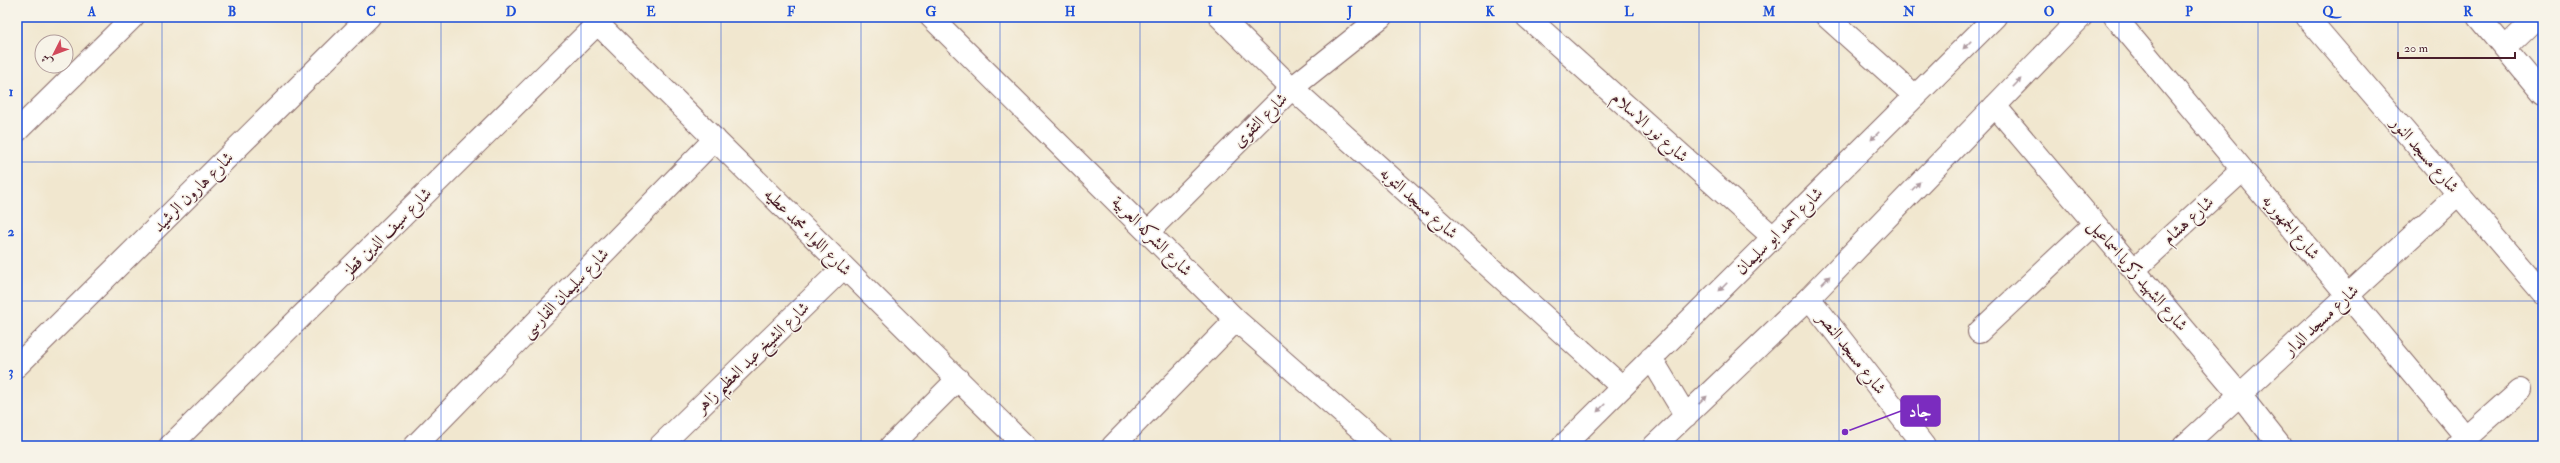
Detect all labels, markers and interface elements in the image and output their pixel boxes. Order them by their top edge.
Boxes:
text: A [87,4,97,20]
text: B [228,4,236,20]
text: C [366,4,376,20]
text: D [506,4,517,20]
text: E [646,4,656,20]
text: F [787,4,796,20]
text: G [926,4,937,20]
text: H [1065,4,1076,20]
text: I [1207,4,1213,20]
text: J [1346,4,1353,21]
text: K [1485,4,1495,20]
text: L [1624,4,1634,20]
text: M [1762,4,1776,20]
text: N [1902,4,1915,20]
text: O [2044,4,2055,20]
text: P [2185,4,2193,20]
text: Q [2323,4,2343,20]
text: R [2463,4,2473,20]
north arrow [34,34,74,74]
scale bar [2398,34,2515,60]
one-way arrow [1962,40,1972,49]
text: 20 m [2404,41,2429,56]
text: ش [38,52,55,69]
one-way arrow [2012,78,2021,88]
text: 1 [9,84,14,100]
street label: شارع نور الاسلام [1605,87,1693,170]
street label: شارع التقوى [1228,88,1294,154]
street label: شارع مسجد النور [2383,111,2464,199]
one-way arrow [1870,131,1880,141]
street label: شارع هارون الرشيد [148,147,240,239]
street label: شارع مسجد التوبه [1374,162,1462,246]
one-way arrow [1912,181,1921,191]
street label: شارع سيف الدين قطز [337,183,438,285]
street label: شارع احمد ابو سليمان [1731,183,1829,281]
street label: شارع اللواء محمد عطيه [758,184,856,282]
street label: شارع الجمهوريه [2255,190,2324,266]
street label: شارع الشركه العربية [1105,191,1197,283]
street label: شارع هشام [2158,191,2221,252]
street label: شارع الشهيد زكريا اسماعيل [2081,215,2192,337]
text: 2 [8,224,15,240]
street label: شارع سليمان الفارسى [517,244,615,345]
one-way arrow [1821,275,1831,285]
street label: شارع مسجد الدار [2278,280,2365,364]
one-way arrow [1718,282,1728,292]
street label: شارع الشيخ عبد العظيم زاهر [689,297,818,423]
street label: شارع مسجد النصر [1810,306,1891,400]
text: 3 [9,364,14,380]
one-way arrow [1698,395,1708,404]
callout: جاد [1901,396,1940,426]
text: جاد [1908,400,1932,423]
one-way arrow [1596,403,1606,413]

